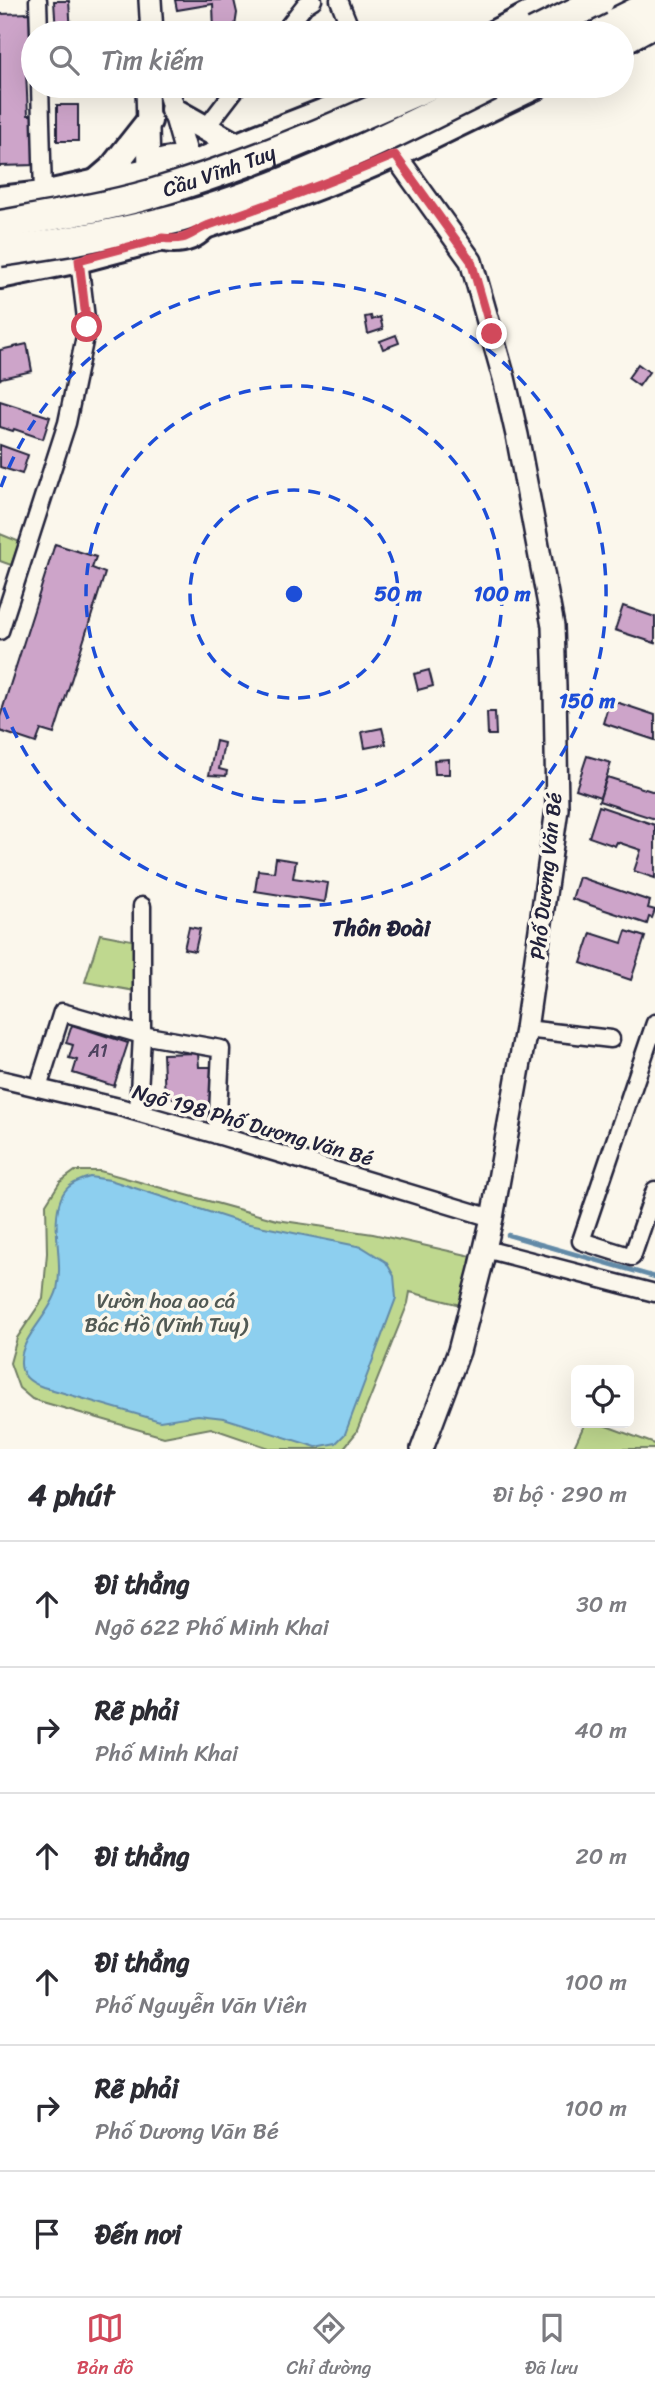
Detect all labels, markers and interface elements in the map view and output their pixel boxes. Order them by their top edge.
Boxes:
search box [21,21,634,98]
text: Tìm kiếm [101,37,204,83]
icon: search [45,41,83,79]
street label: Cầu Vĩnh Tuy [158,134,282,208]
route start [71,311,102,342]
route end [476,318,507,349]
text: 50 m [374,575,423,613]
text: 100 m [473,575,531,613]
centre of rings [282,582,306,606]
text: 150 m [559,682,616,720]
street label: Phố Dương Văn Bé [518,790,574,961]
district label: Thôn Đoài [332,908,432,949]
house number: A1 [87,1035,108,1067]
street label: Ngõ 198 Phố Dương Văn Bé [128,1072,378,1178]
park label: Vườn hoa ao cá Bác Hồ (Vĩnh Tuy) [85,1282,249,1344]
map controls [571,1365,634,1428]
button: locate [571,1365,634,1428]
text: 4 phút [28,1468,114,1522]
text: Đi bộ · 290 m [493,1474,627,1515]
text: Đi thẳng [95,1561,190,1607]
text: 30 m [576,1584,627,1625]
icon: ahead [28,1585,66,1623]
text: Ngõ 622 Phố Minh Khai [95,1607,329,1648]
text: Rẽ phải [95,1687,179,1733]
text: 40 m [574,1710,627,1751]
icon: right [28,1711,66,1749]
text: Phố Minh Khai [95,1733,238,1774]
text: Đi thẳng [95,1833,190,1879]
text: 20 m [576,1836,627,1877]
icon: ahead [28,1837,66,1875]
text: Đi thẳng [95,1939,190,1985]
text: 100 m [564,1962,627,2003]
icon: ahead [28,1963,66,2001]
text: Phố Nguyễn Văn Viên [95,1985,307,2026]
text: Rẽ phải [95,2065,179,2111]
text: 100 m [564,2088,627,2129]
icon: right [28,2089,66,2127]
text: Phố Dương Văn Bé [95,2111,279,2152]
text: Đến nơi [95,2211,181,2257]
icon: arrive [28,2215,66,2253]
tab: Bản đồ [77,2309,133,2384]
tab: Chỉ đường [287,2309,371,2384]
tab: Đã lưu [525,2309,578,2384]

